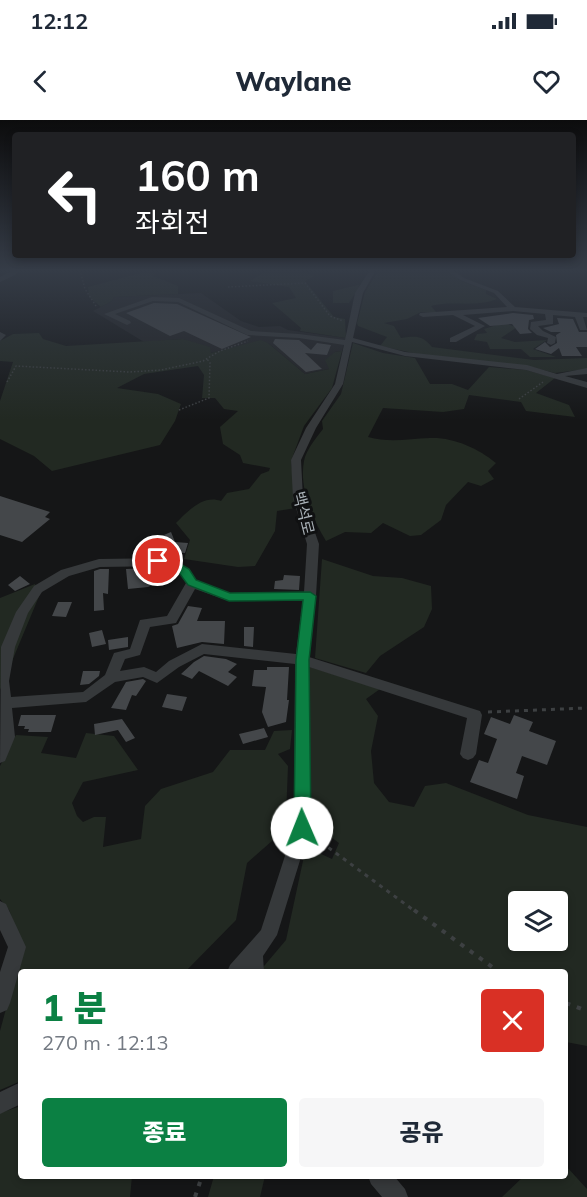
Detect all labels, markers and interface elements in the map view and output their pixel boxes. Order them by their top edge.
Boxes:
text: 12:12 [30,7,88,35]
text: Waylane [235,64,352,98]
icon: back [24,65,57,98]
icon: heart [530,65,563,98]
text: 160 m [135,149,260,202]
icon: left [36,156,114,234]
text: 좌회전 [135,205,210,239]
street label: 백석로 [289,489,319,537]
pin [132,535,183,586]
icon: arrive [141,544,174,577]
position arrow [270,796,334,860]
map controls [508,891,568,951]
button: layers [508,891,568,951]
text: 1 분 [42,985,107,1030]
button: close [481,989,544,1052]
text: 270 m · 12:13 [42,1030,168,1055]
button: 종료 [42,1098,287,1167]
button: 공유 [299,1098,544,1167]

